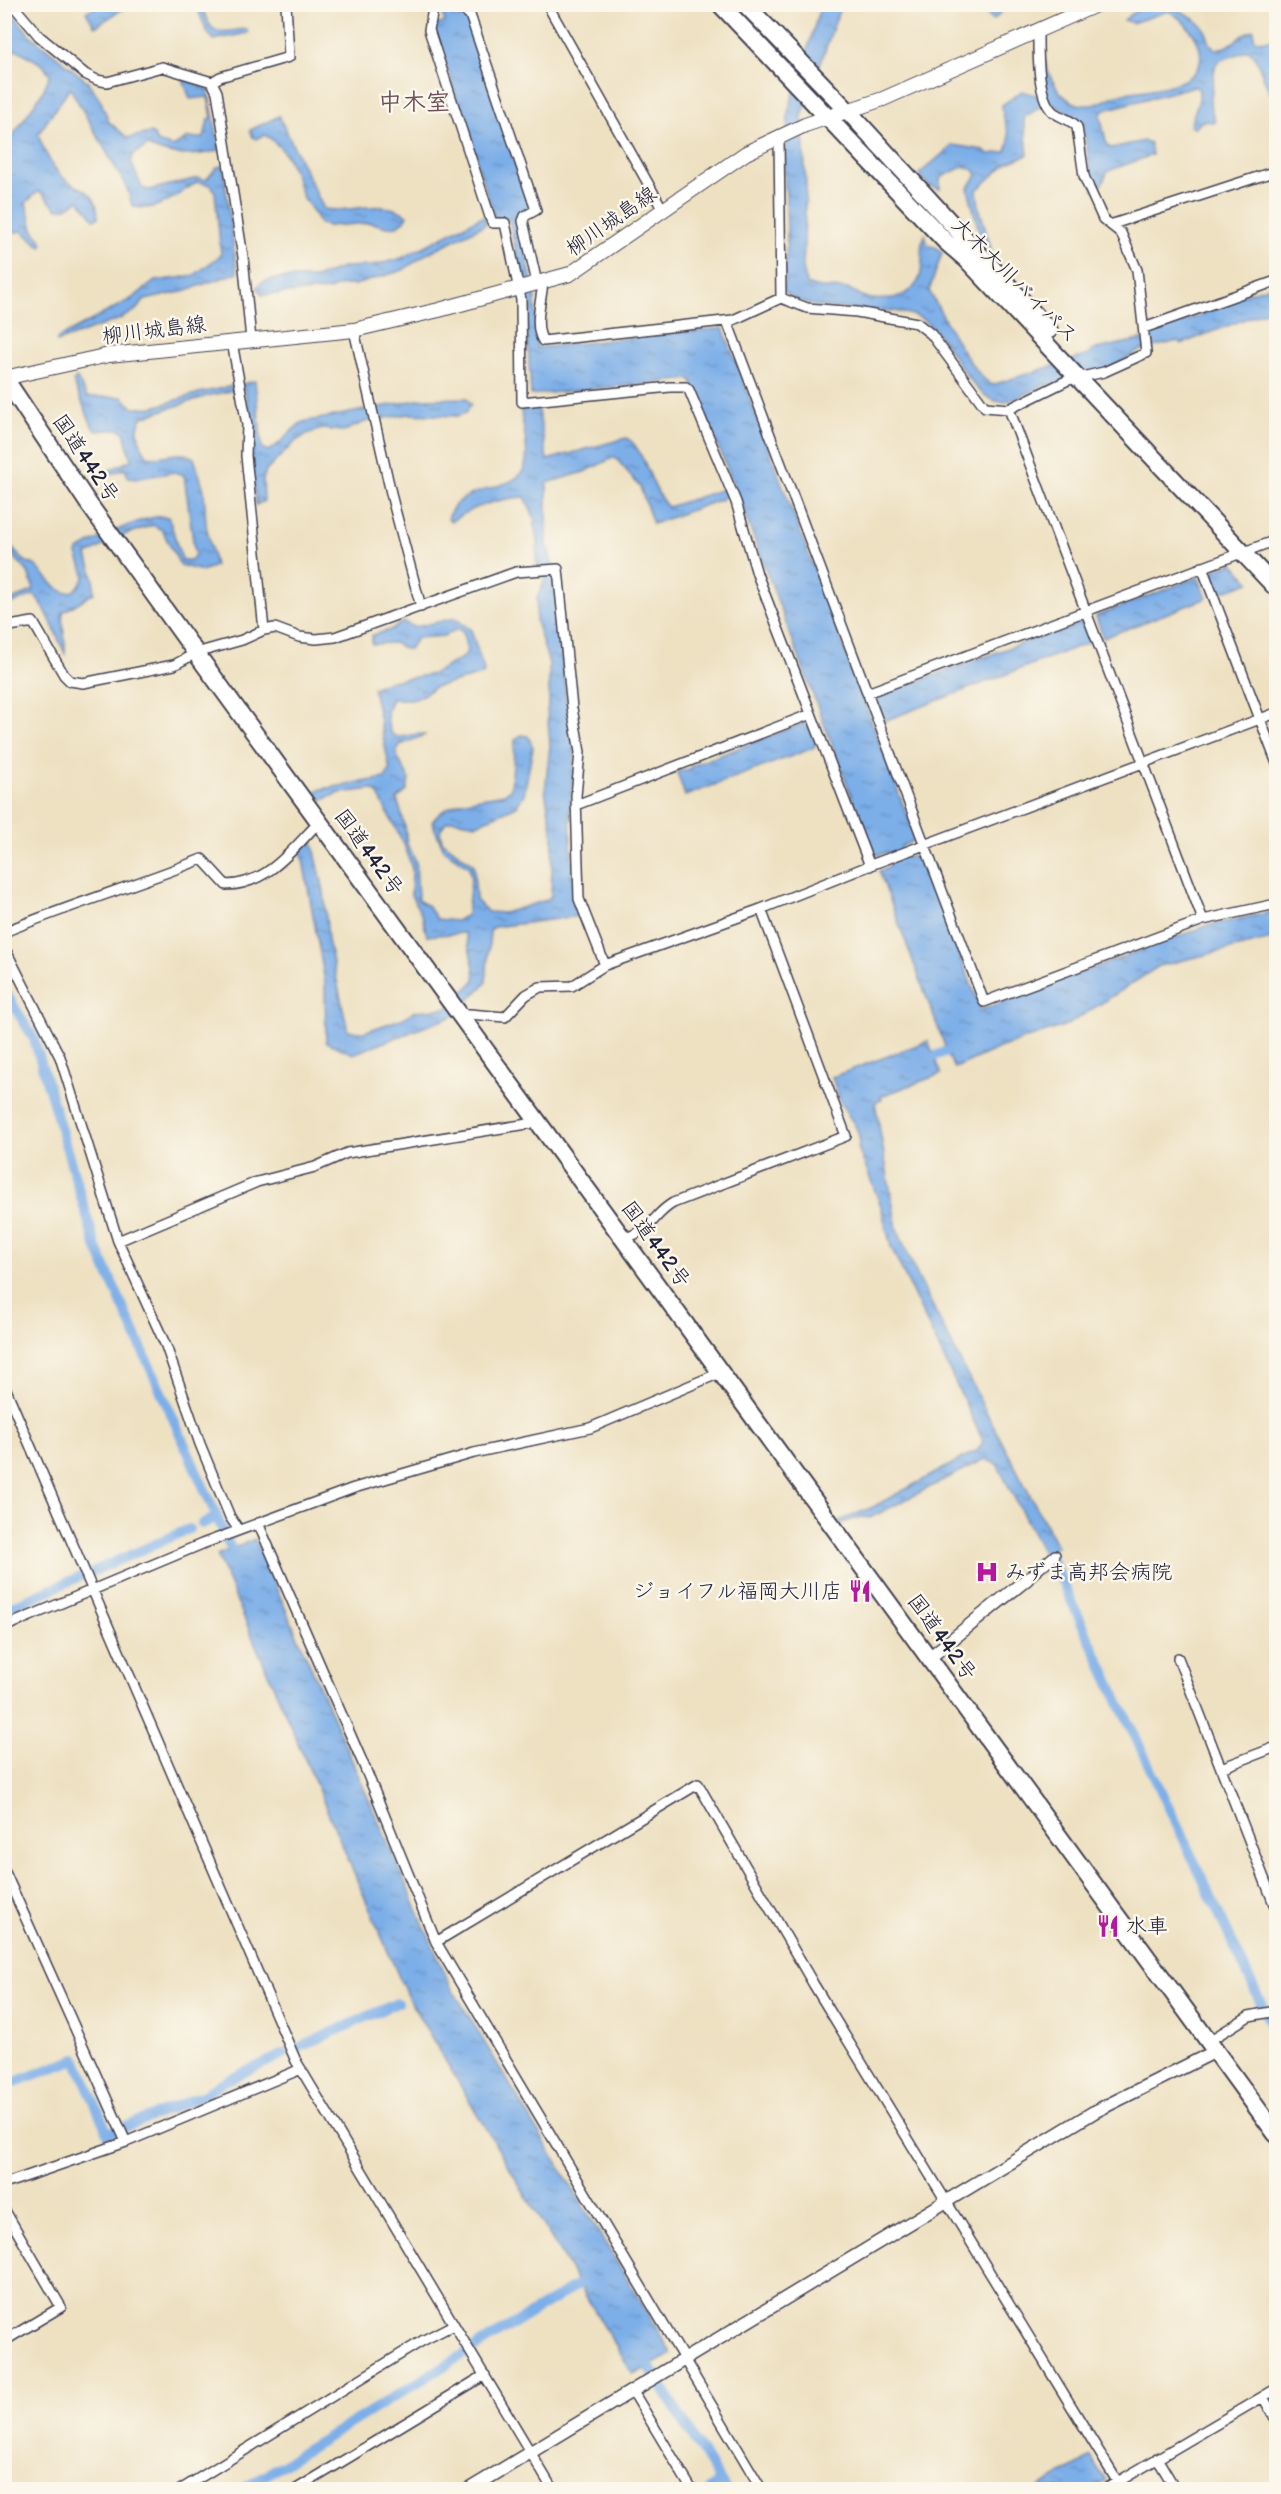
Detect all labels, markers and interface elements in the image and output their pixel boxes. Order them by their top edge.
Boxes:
district label: 中木室 [378,88,450,117]
street label: 柳川城島線 [561,181,661,262]
street label: 大木大川バイパス [947,212,1083,348]
street label: 柳川城島線 [100,312,208,349]
street label: 国道442号 [47,409,124,507]
street label: 国道442号 [329,804,408,901]
street label: 国道442号 [616,1196,695,1293]
hospital icon: みずま高邦会病院 [974,1559,1000,1585]
place label: みずま高邦会病院 [1005,1560,1172,1585]
restaurant icon: ジョイフル福岡大川店 [847,1578,873,1604]
place label: ジョイフル福岡大川店 [633,1579,842,1604]
street label: 国道442号 [902,1589,981,1686]
restaurant icon: 水車 [1095,1913,1121,1939]
place label: 水車 [1126,1914,1168,1939]

